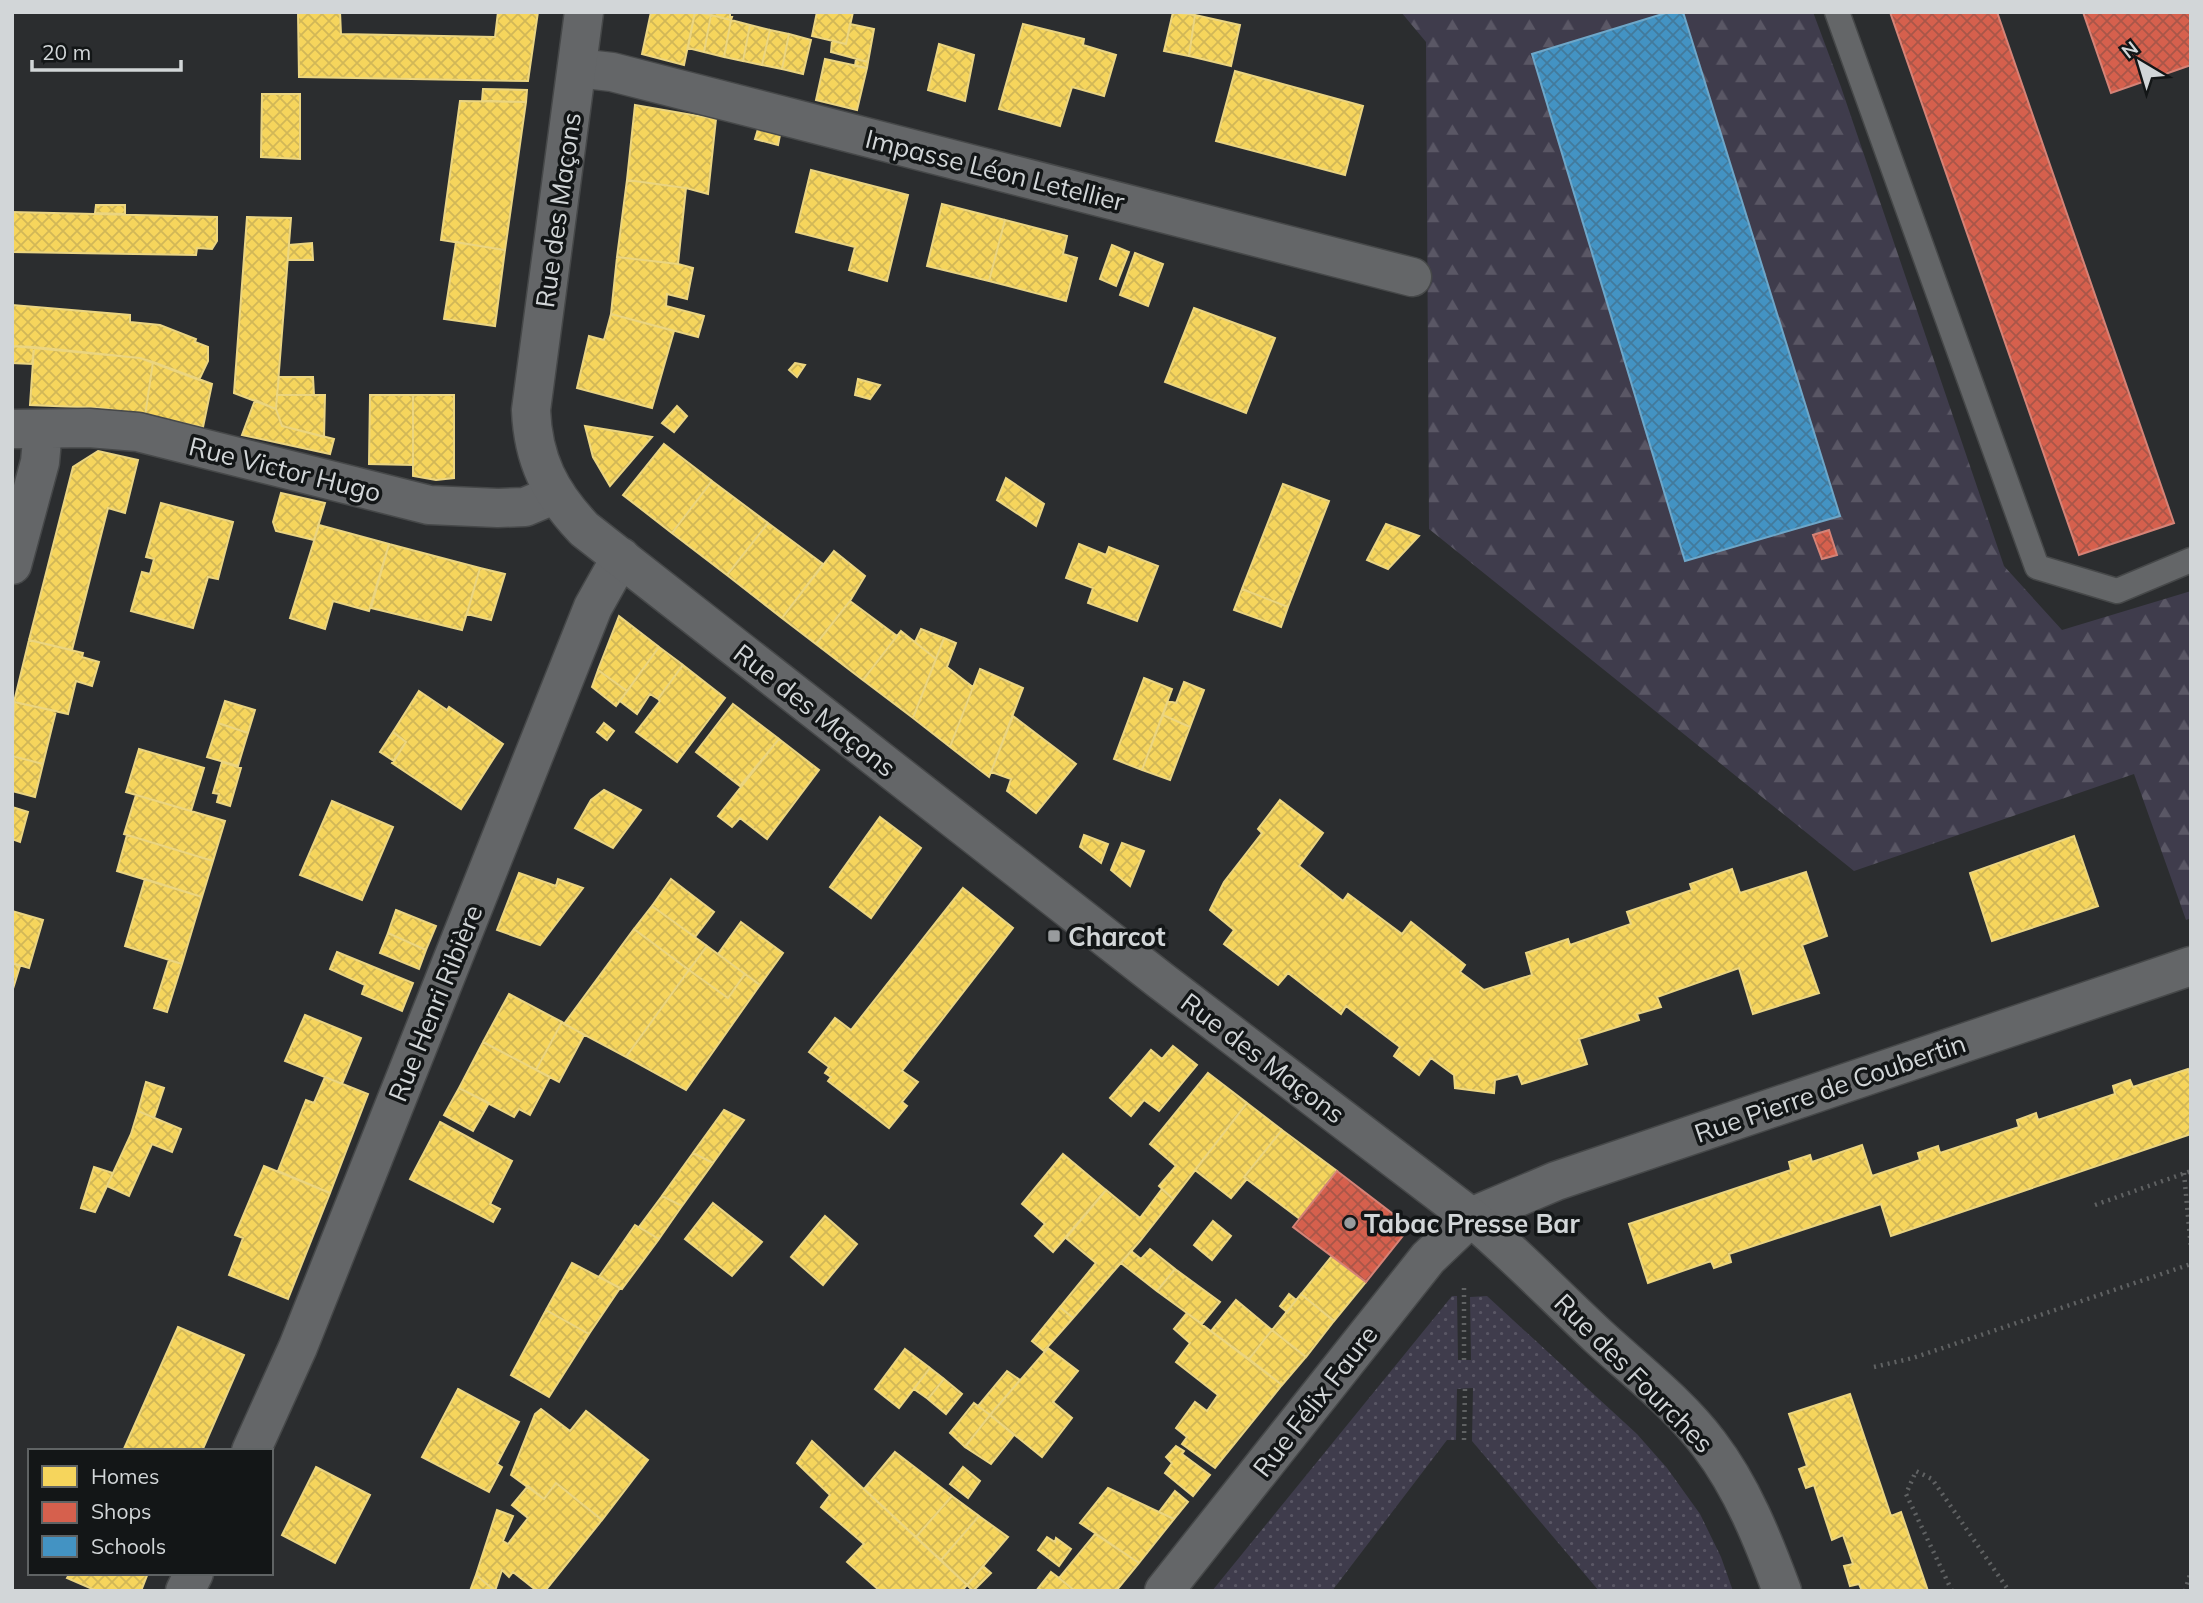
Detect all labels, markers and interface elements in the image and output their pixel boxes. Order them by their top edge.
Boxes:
scale bar [32,28,180,72]
north arrow [2105,28,2175,98]
text: N [2116,36,2143,63]
text: 20 m [42,39,91,65]
street label: Rue des Maçons [528,110,588,310]
street label: Impasse Léon Letellier [862,122,1129,218]
street label: Rue Victor Hugo [186,429,384,509]
street label: Rue des Maçons [727,636,903,784]
street label: Rue Henri Ribière [381,900,489,1106]
place label: Charcot [1068,920,1166,953]
marker: Charcot [1046,928,1062,944]
street label: Rue des Maçons [1174,986,1352,1130]
street label: Rue Pierre de Coubertin [1690,1026,1970,1150]
place label: Tabac Presse Bar [1364,1207,1580,1240]
marker: Tabac Presse Bar [1342,1215,1358,1231]
street label: Rue des Fourches [1547,1286,1721,1460]
street label: Rue Félix Faure [1246,1319,1384,1483]
legend [28,1449,273,1575]
text: Homes [91,1463,159,1489]
text: Shops [91,1498,151,1524]
text: Schools [91,1533,166,1559]

